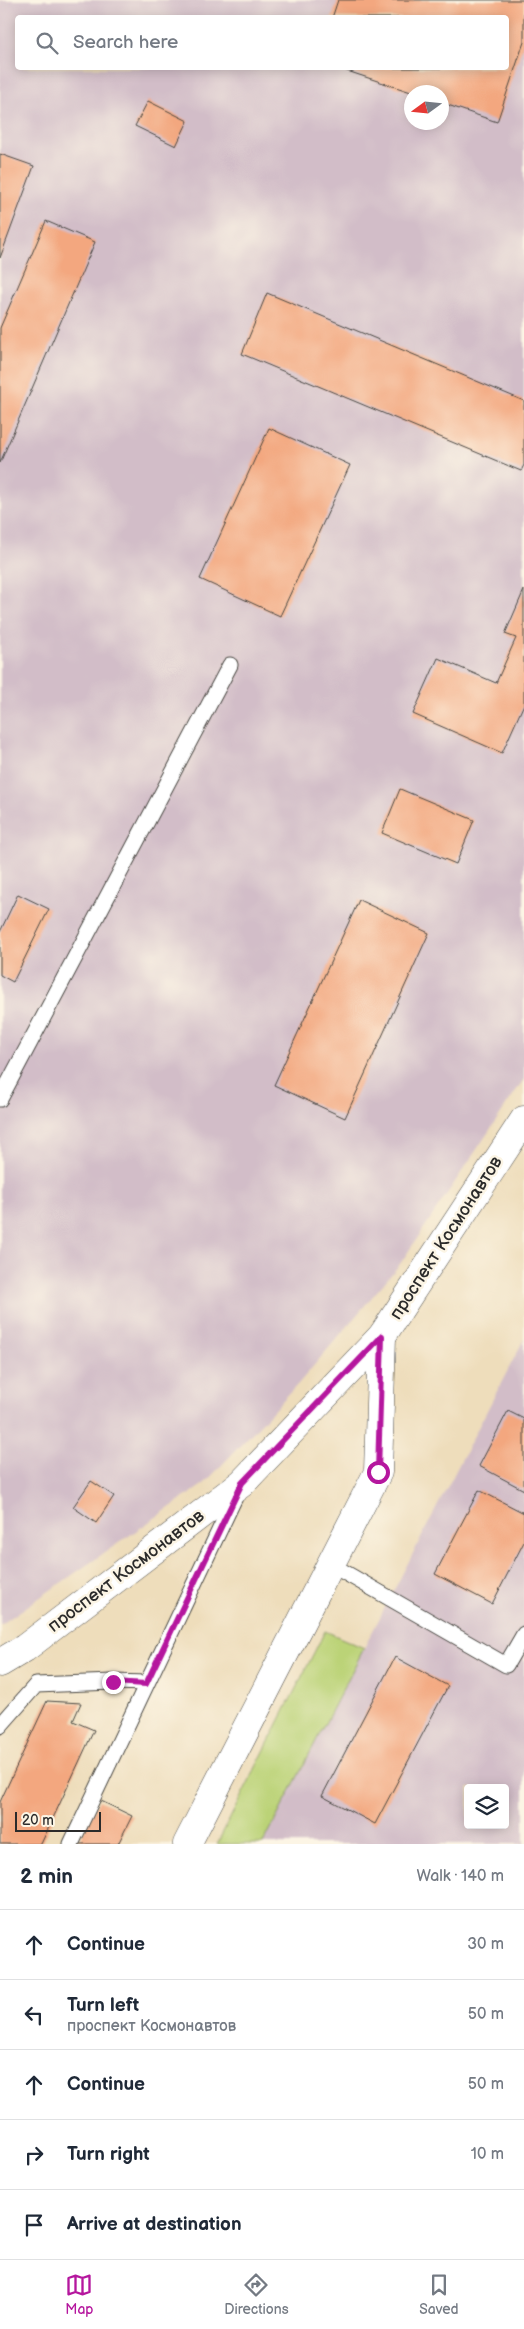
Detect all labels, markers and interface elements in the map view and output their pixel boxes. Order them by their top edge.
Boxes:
search box [15,15,509,70]
icon: search [33,29,61,57]
text: Search here [73,31,178,54]
north arrow [404,85,449,130]
street label: проспект Космонавтов [385,1152,507,1323]
route start [367,1461,390,1484]
street label: проспект Космонавтов [44,1505,209,1637]
route end [102,1671,125,1694]
map controls [464,1784,509,1829]
button: layers [464,1784,509,1829]
scale bar [15,1809,101,1832]
text: 20 m [22,1812,54,1829]
text: 2 min [20,1864,73,1889]
text: Walk · 140 m [417,1867,504,1886]
icon: ahead [20,1931,48,1959]
text: Continue [67,1933,145,1956]
text: 30 m [467,1935,504,1954]
text: Turn left [67,1994,139,2017]
icon: left [20,2001,48,2029]
text: 50 m [468,2005,504,2024]
text: проспект Космонавтов [67,2017,236,2036]
icon: ahead [20,2071,48,2099]
text: Continue [67,2073,145,2096]
text: 50 m [468,2075,504,2094]
icon: right [20,2141,48,2169]
text: Turn right [67,2143,150,2166]
text: 10 m [471,2145,504,2164]
icon: arrive [20,2211,48,2239]
text: Arrive at destination [67,2213,242,2236]
tab: Map [65,2271,94,2318]
tab: Directions [224,2271,289,2318]
tab: Saved [419,2271,459,2318]

